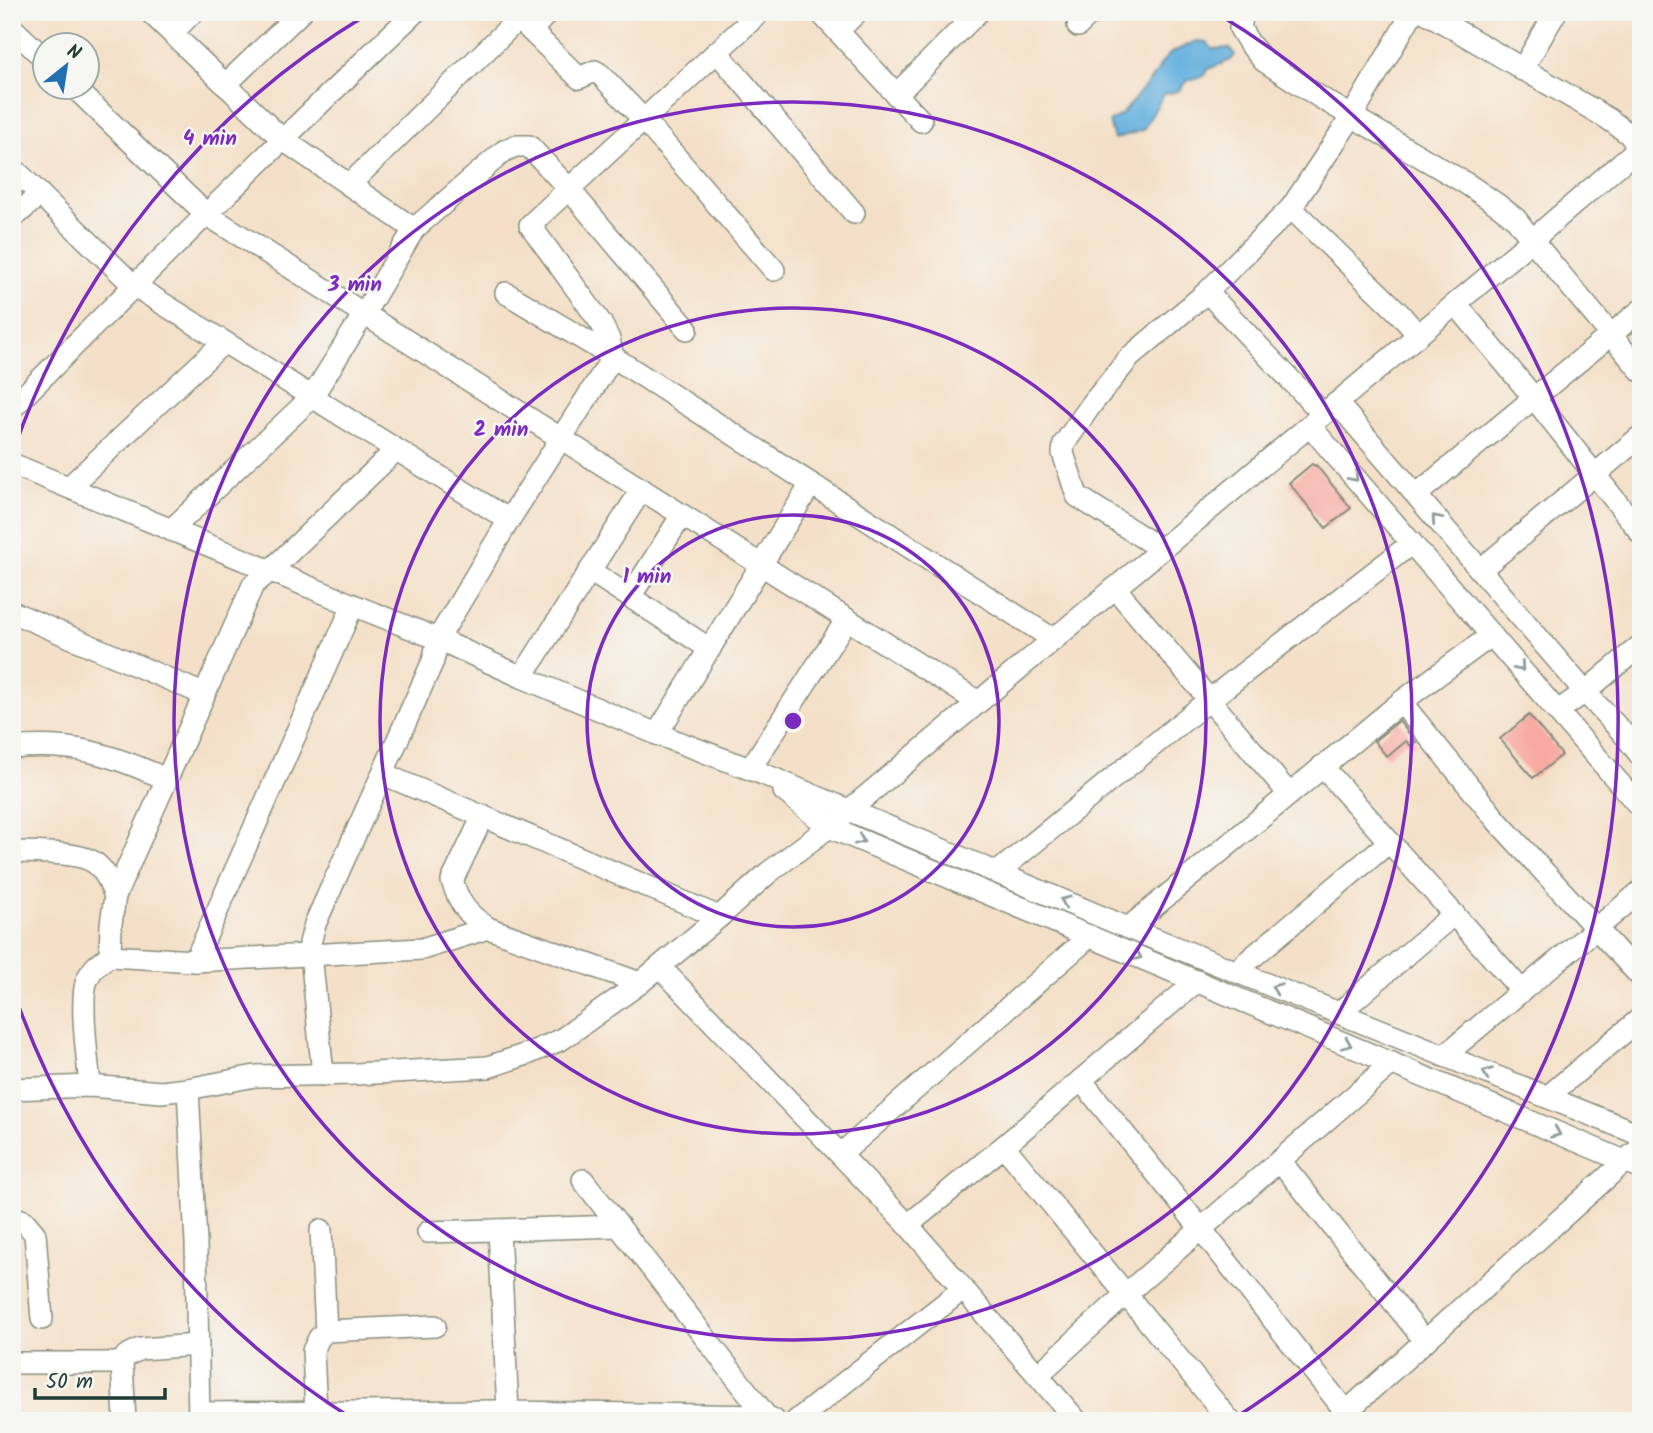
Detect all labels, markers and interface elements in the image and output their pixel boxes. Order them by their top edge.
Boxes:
north arrow [32,32,102,102]
text: N [61,37,86,69]
text: 4 min [183,123,237,156]
text: 3 min [327,269,382,302]
text: 2 min [474,414,528,447]
one-way arrow [1346,469,1358,482]
one-way arrow [1432,514,1444,527]
text: 1 min [623,561,671,594]
one-way arrow [1512,659,1524,672]
centre of rings [781,709,805,733]
one-way arrow [853,831,865,845]
one-way arrow [1060,895,1073,909]
one-way arrow [1130,948,1142,962]
one-way arrow [1270,982,1282,996]
one-way arrow [1340,1036,1352,1050]
one-way arrow [1481,1068,1493,1082]
one-way arrow [1550,1124,1562,1138]
scale bar [35,1356,164,1400]
text: 50 m [46,1366,93,1399]

